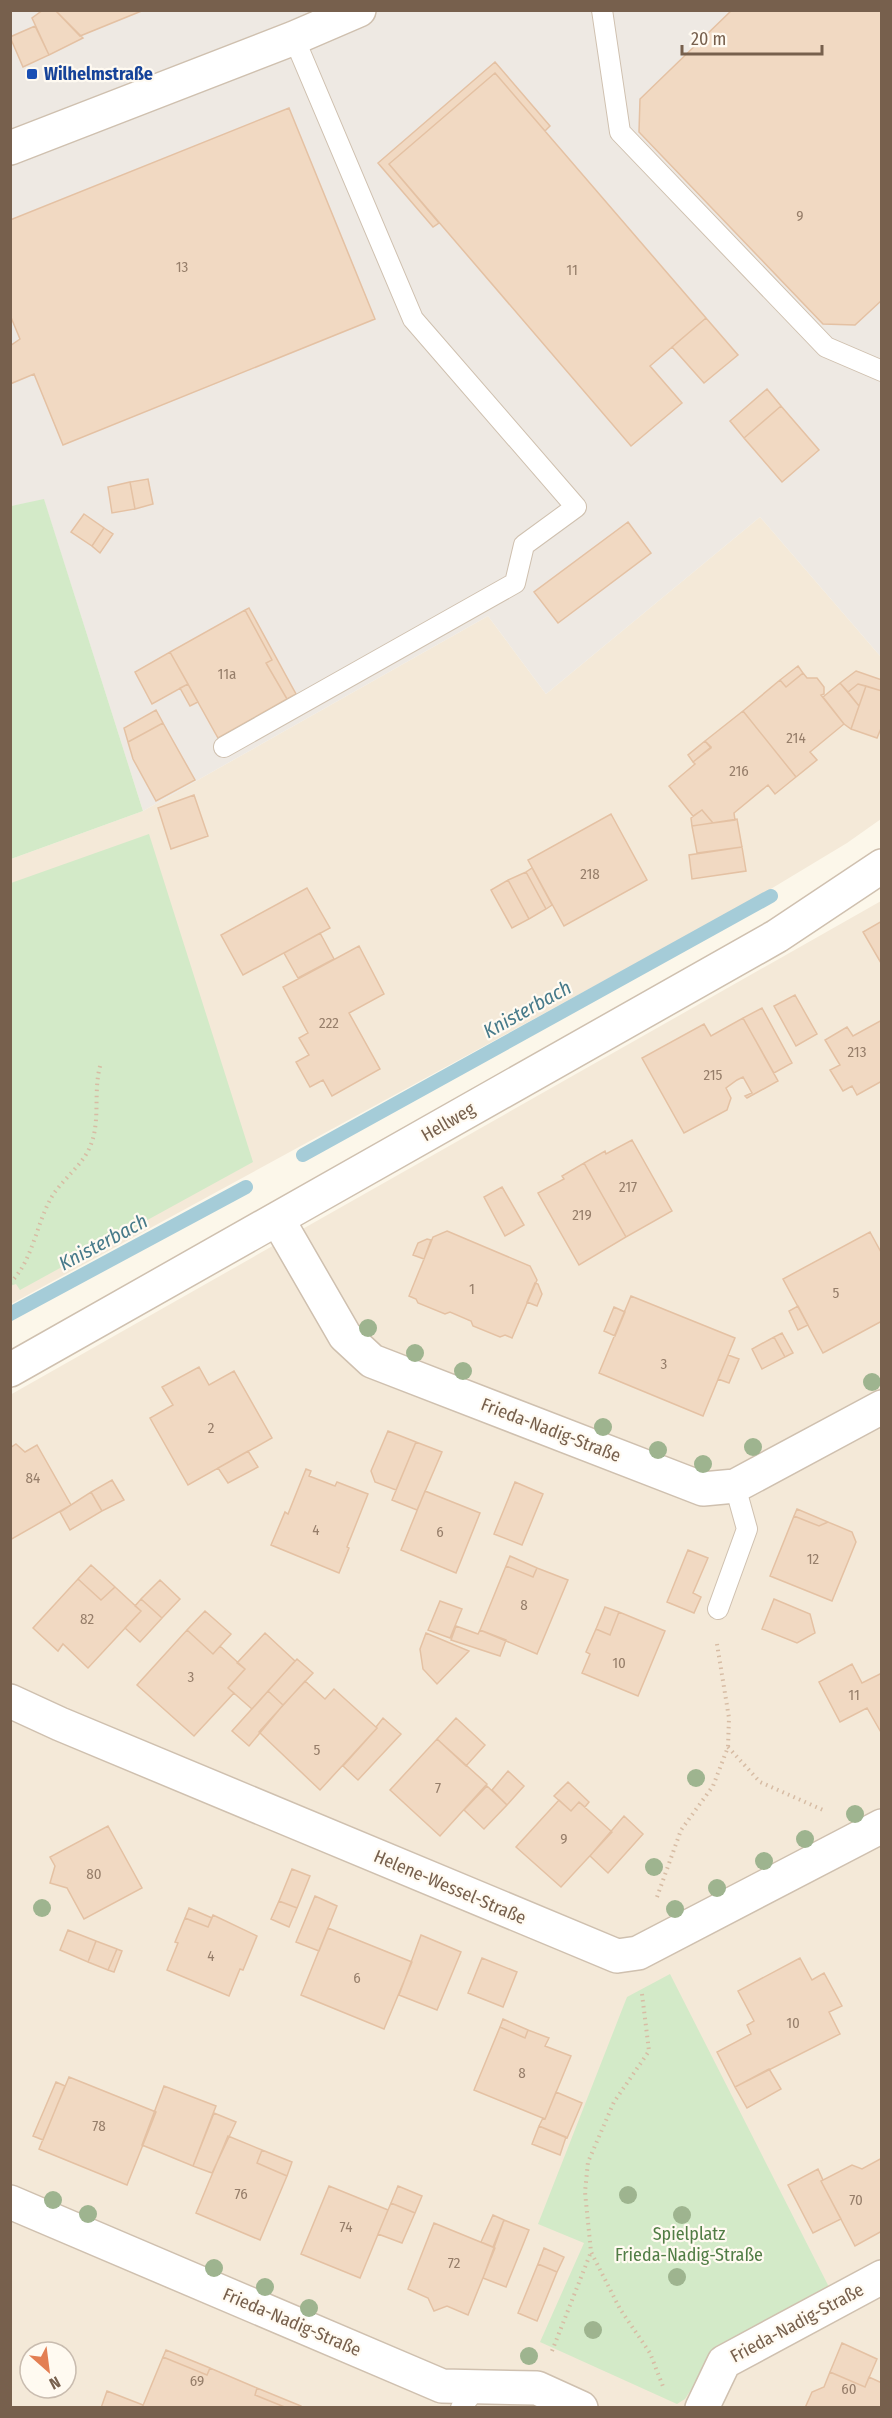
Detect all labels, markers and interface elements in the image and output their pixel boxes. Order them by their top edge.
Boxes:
scale bar [682,18,822,56]
text: 20 m [691,28,726,50]
place label: Wilhelmstraße [44,63,153,85]
marker: Wilhelmstraße [25,67,39,81]
house number: 9 [796,207,804,225]
house number: 13 [176,258,189,276]
house number: 11 [566,261,578,279]
house number: 11a [218,665,236,683]
house number: 214 [786,729,806,747]
house number: 216 [729,762,749,780]
house number: 218 [580,865,600,883]
water label: Knisterbach [479,975,575,1043]
house number: 222 [319,1014,339,1032]
house number: 213 [848,1043,867,1061]
house number: 215 [703,1066,723,1084]
street label: Hellweg [417,1098,479,1146]
house number: 217 [619,1178,637,1196]
house number: 219 [572,1206,592,1224]
water label: Knisterbach [55,1209,151,1275]
house number: 1 [469,1280,475,1298]
house number: 5 [833,1284,840,1302]
house number: 3 [661,1355,668,1373]
street label: Frieda-Nadig-Straße [478,1393,624,1467]
house number: 2 [208,1419,215,1437]
house number: 84 [26,1469,40,1487]
house number: 4 [312,1521,320,1539]
house number: 6 [436,1523,444,1541]
house number: 12 [807,1550,820,1568]
house number: 8 [520,1596,528,1614]
house number: 82 [80,1610,94,1628]
house number: 10 [612,1654,626,1672]
house number: 3 [188,1668,195,1686]
house number: 11 [848,1686,860,1704]
house number: 5 [314,1741,321,1759]
house number: 7 [435,1779,441,1797]
house number: 9 [560,1830,568,1848]
street label: Helene-Wessel-Straße [371,1845,529,1929]
house number: 80 [86,1865,102,1883]
house number: 4 [207,1947,215,1965]
house number: 6 [353,1969,361,1987]
house number: 10 [786,2014,800,2032]
house number: 8 [518,2064,526,2082]
house number: 78 [92,2117,106,2135]
house number: 76 [234,2185,248,2203]
house number: 70 [849,2191,863,2209]
house number: 74 [340,2218,352,2236]
park label: Spielplatz Frieda-Nadig-Straße [615,2223,763,2266]
house number: 72 [448,2254,461,2272]
street label: Frieda-Nadig-Straße [727,2279,868,2367]
street label: Frieda-Nadig-Straße [220,2283,364,2361]
north arrow [18,2340,78,2400]
text: N [46,2372,64,2393]
house number: 69 [190,2372,204,2390]
house number: 60 [841,2380,857,2398]

